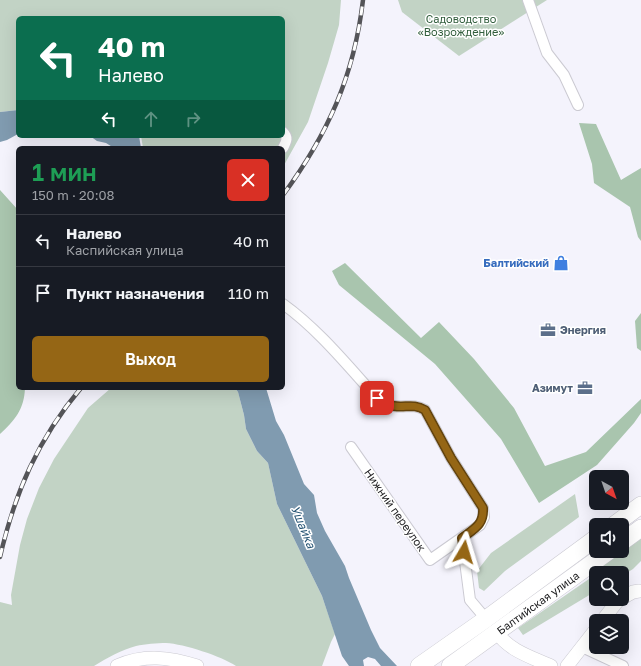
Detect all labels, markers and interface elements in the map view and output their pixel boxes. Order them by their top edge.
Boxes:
park label: Садоводство «Возрождение» [418,12,504,38]
text: 40 m [98,30,165,63]
icon: left [32,32,84,84]
text: Налево [98,64,164,86]
icon: left [98,108,120,130]
icon: ahead [140,108,162,130]
icon: right [182,108,204,130]
text: 1 мин [32,157,97,186]
button: close [227,159,269,201]
text: 150 m · 20:08 [32,187,115,203]
text: Налево [66,224,122,242]
icon: left [32,230,54,252]
text: 40 m [234,232,269,250]
text: Каспийская улица [66,242,184,258]
shop icon: Балтийский [552,254,570,272]
place label: Балтийский [483,256,549,269]
icon: arrive [32,282,54,304]
text: Пункт назначения [66,284,204,302]
text: 110 m [228,284,269,302]
office icon: Энергия [539,321,557,339]
place label: Энергия [560,323,606,336]
button: Выход [32,336,269,382]
office icon: Азимут [576,379,594,397]
pin [360,381,394,415]
place label: Азимут [532,381,573,394]
icon: arrive [366,387,388,409]
street label: Нижний переулок [362,466,429,554]
north arrow [589,470,629,510]
map controls [589,470,629,654]
water label: Ушайка [288,503,319,552]
button: sound [589,518,629,558]
position arrow [443,531,485,573]
button: search [589,566,629,606]
street label: Балтийская улица [494,568,581,637]
button: layers [589,614,629,654]

